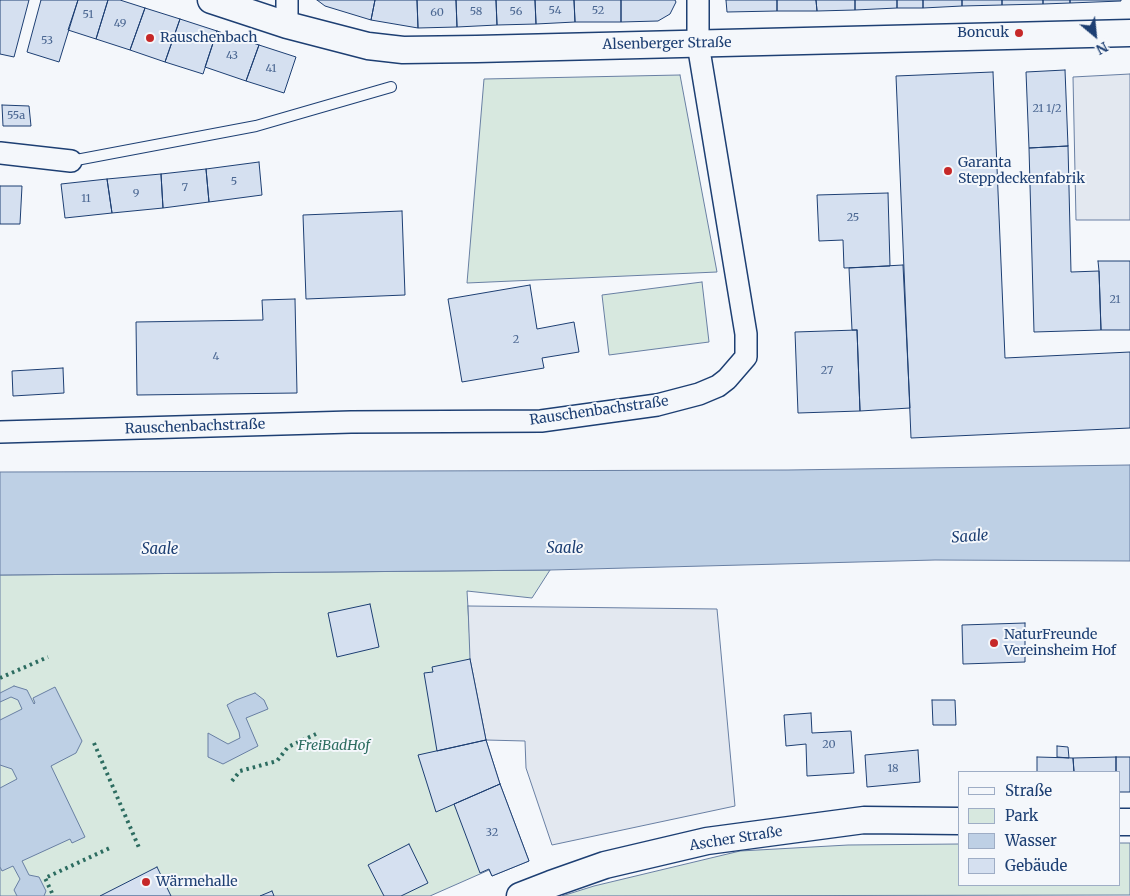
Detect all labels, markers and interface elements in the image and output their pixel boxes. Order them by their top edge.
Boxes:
house number: 54 [549,4,561,18]
house number: 52 [592,4,604,18]
house number: 58 [470,5,482,19]
house number: 56 [510,5,522,19]
house number: 60 [430,6,444,20]
house number: 51 [83,8,93,22]
north arrow [1070,10,1120,60]
house number: 49 [114,17,126,31]
place label: Boncuk [957,25,1009,41]
marker: Boncuk [1013,27,1025,39]
place label: Rauschenbach [160,30,257,46]
marker: Rauschenbach [144,32,156,44]
house number: 53 [41,34,53,48]
street label: Alsenberger Straße [602,34,732,54]
text: N [1093,38,1111,59]
house number: 43 [226,49,238,63]
house number: 41 [266,62,276,76]
house number: 21 1/2 [1032,102,1062,116]
house number: 55a [7,109,25,123]
place label: Garanta Steppdeckenfabrik [958,155,1085,188]
marker: Garanta Steppdeckenfabrik [942,165,954,177]
house number: 5 [231,175,237,189]
house number: 7 [182,181,188,195]
house number: 9 [133,187,139,201]
house number: 11 [81,192,91,206]
house number: 25 [847,211,859,225]
house number: 21 [1109,293,1121,307]
house number: 2 [513,333,519,347]
house number: 4 [213,350,219,364]
house number: 27 [821,364,833,378]
street label: Rauschenbachstraße [528,393,670,429]
street label: Rauschenbachstraße [125,416,265,438]
water label: Saale [951,527,989,547]
water label: Saale [547,540,583,558]
water label: Saale [142,541,178,559]
place label: NaturFreunde Vereinsheim Hof [1004,627,1116,660]
marker: NaturFreunde Vereinsheim Hof [988,637,1000,649]
park label: FreiBadHof [298,738,370,754]
house number: 20 [822,738,836,752]
house number: 18 [887,762,899,776]
legend [958,771,1120,886]
text: Straße [1005,781,1052,800]
text: Park [1005,806,1038,825]
street label: Ascher Straße [688,823,784,855]
house number: 32 [486,826,498,840]
text: Wasser [1005,831,1057,850]
text: Gebäude [1005,856,1067,875]
place label: Wärmehalle [156,874,238,890]
marker: Wärmehalle [140,876,152,888]

